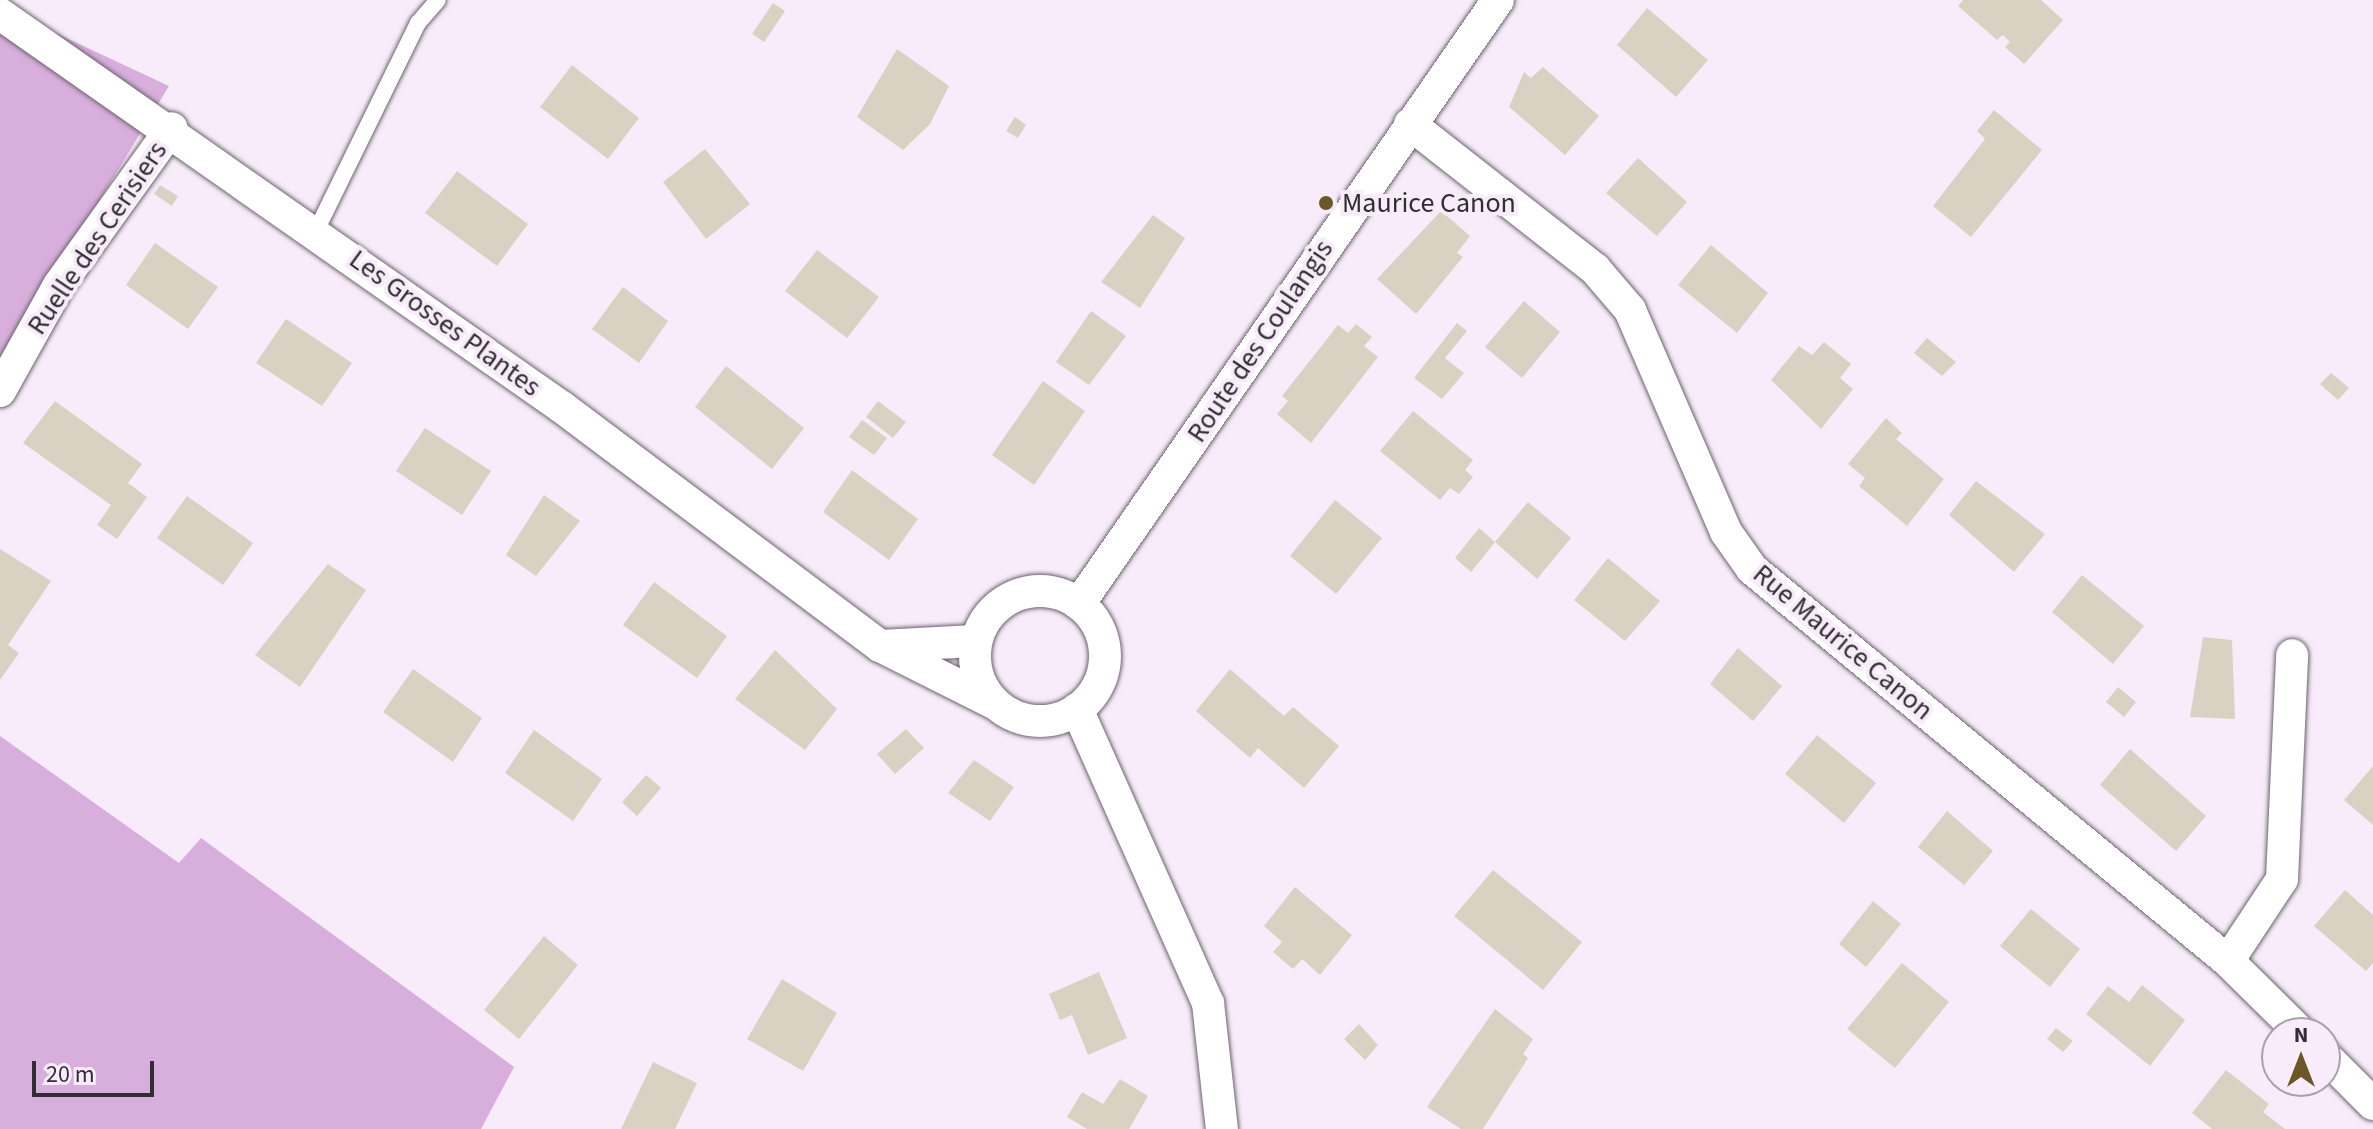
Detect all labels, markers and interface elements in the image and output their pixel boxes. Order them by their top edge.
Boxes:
street label: Ruelle des Cerisiers [20,135,174,341]
place label: Maurice Canon [1342,186,1516,220]
marker: Maurice Canon [1317,194,1335,212]
street label: Route des Coulangis [1180,233,1340,449]
street label: Les Grosses Plantes [343,242,547,404]
street label: Rue Maurice Canon [1746,557,1940,727]
north arrow [2261,1017,2341,1097]
text: N [2294,1019,2308,1051]
scale bar [36,1045,158,1095]
text: 20 m [46,1057,95,1092]

